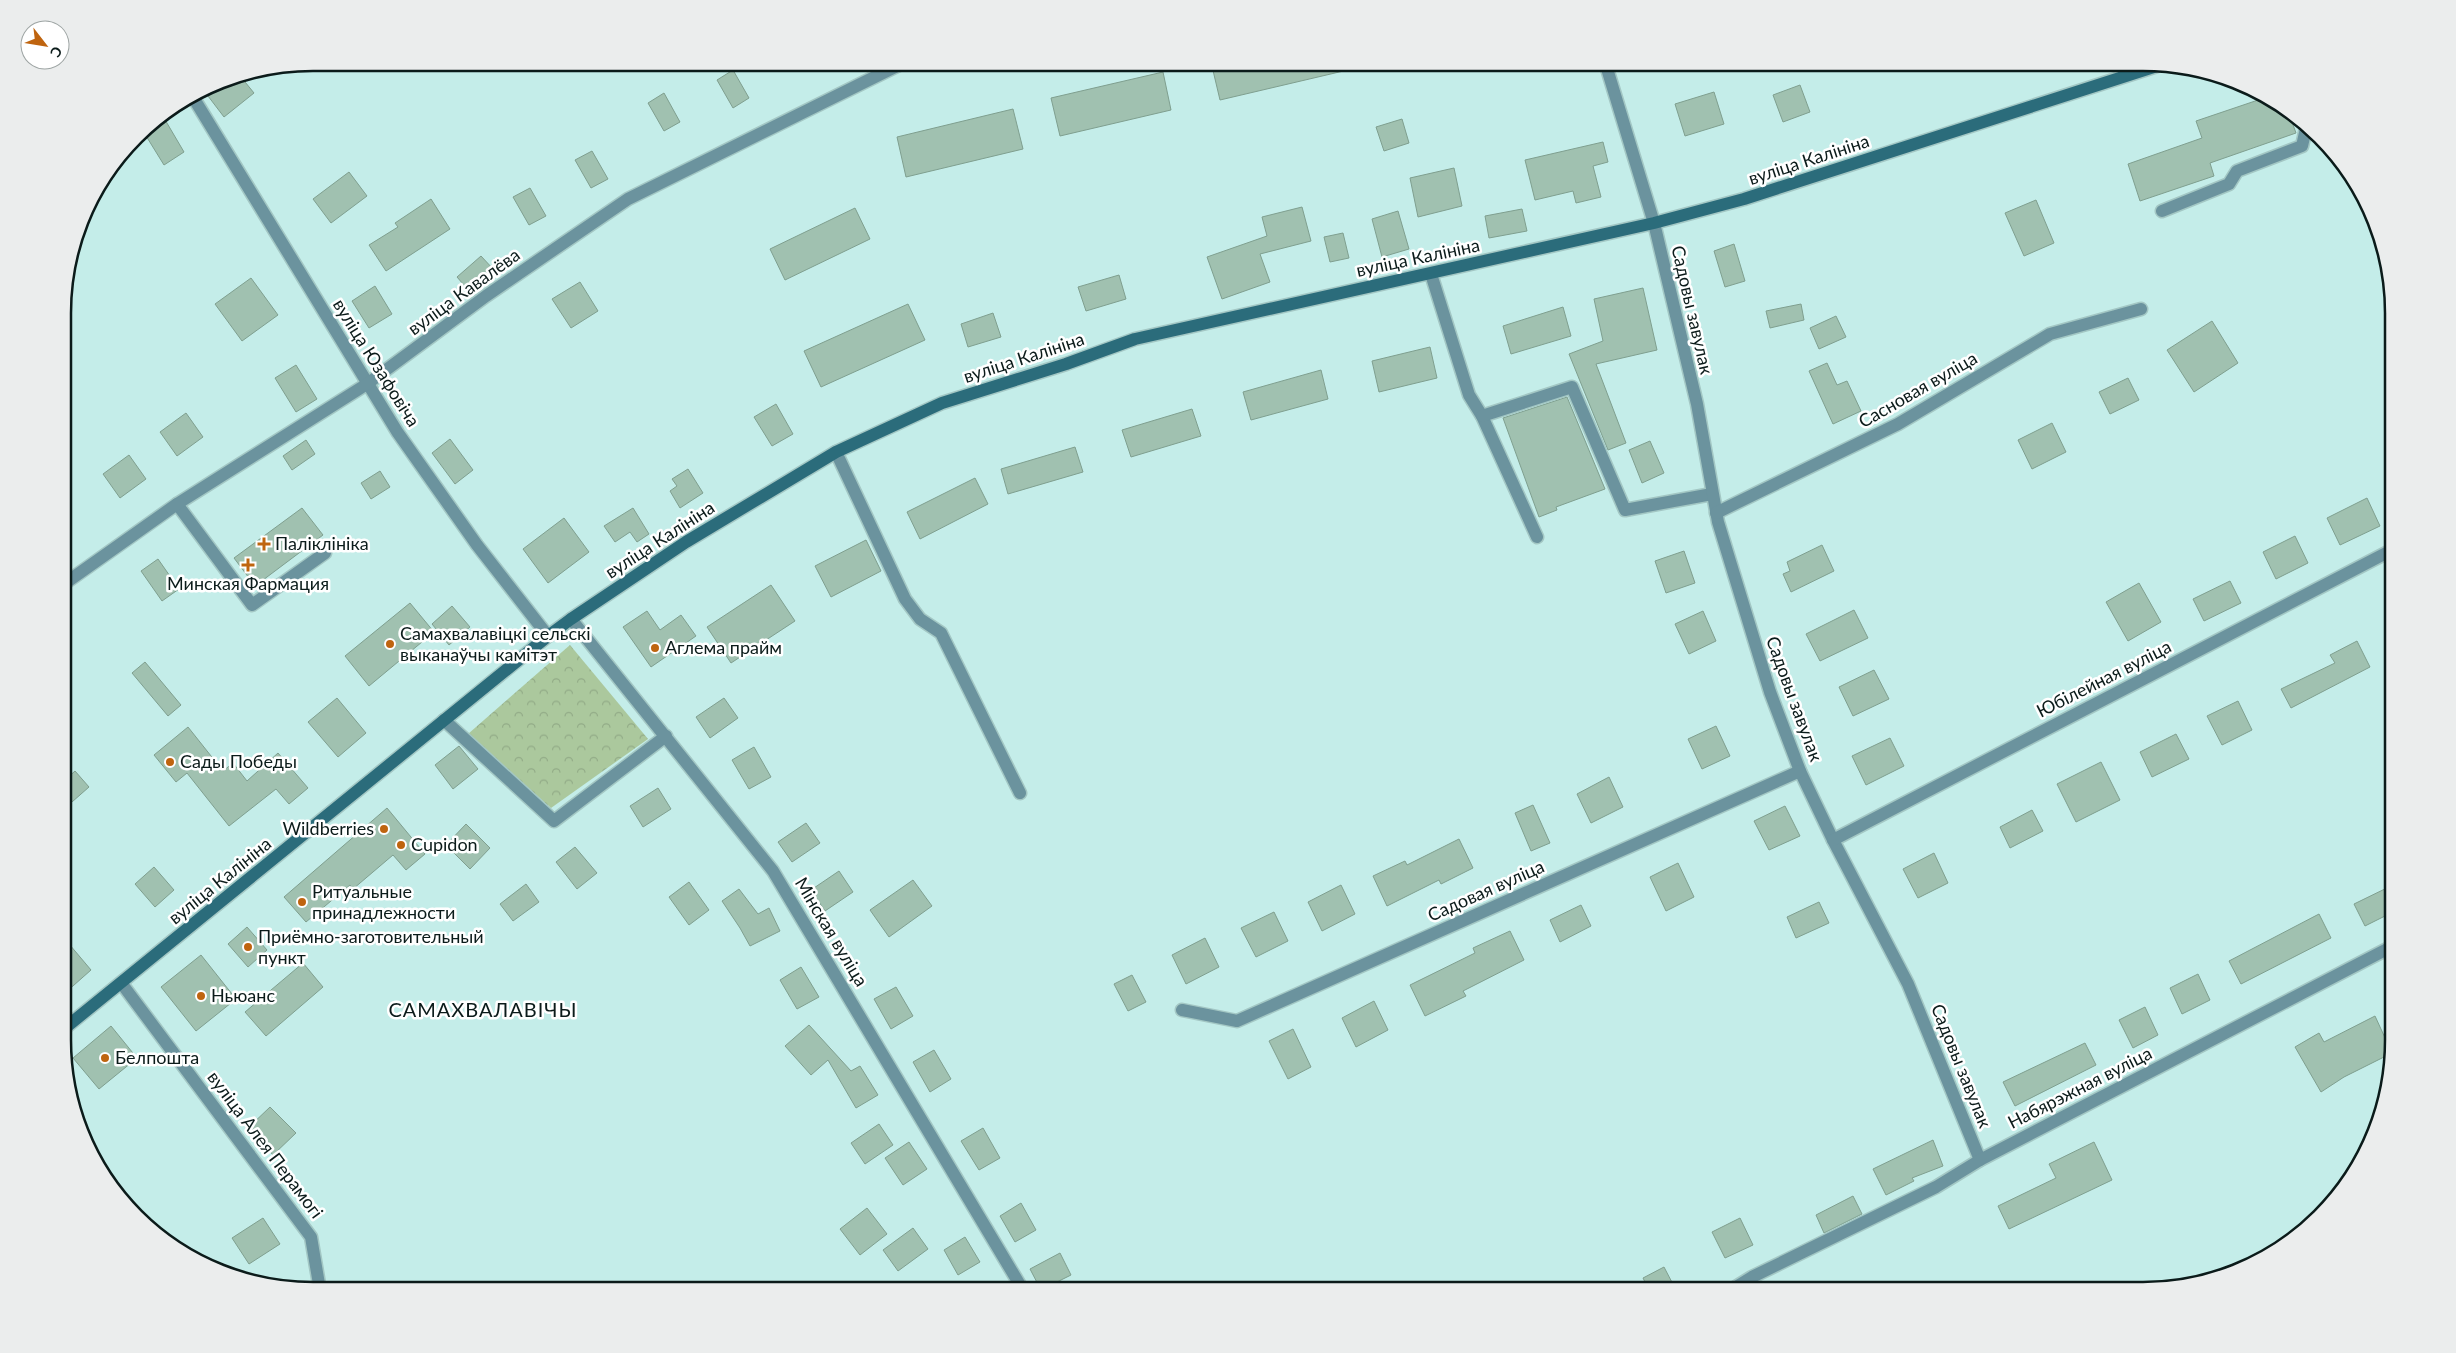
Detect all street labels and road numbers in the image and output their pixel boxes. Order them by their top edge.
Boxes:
street label: вуліца Калініна [1746,129,1872,189]
street label: вуліца Калініна [1354,233,1482,281]
street label: вуліца Кавалёва [403,243,524,339]
street label: Садовы завулак [1667,243,1719,377]
street label: вуліца Юзафовіча [329,295,425,430]
street label: вуліца Калініна [961,327,1087,387]
street label: Сасновая вуліца [1854,346,1981,432]
street label: вуліца Калініна [601,496,718,583]
street label: Садовы завулак [1762,633,1828,765]
street label: Юбілейная вуліца [2032,635,2175,722]
street label: вуліца Калініна [164,832,275,928]
street label: Садовая вуліца [1424,855,1547,926]
street label: Мінская вуліца [791,873,873,990]
street label: Садовы завулак [1927,1000,1997,1131]
street label: Набярэжная вуліца [2004,1041,2155,1133]
street label: вуліца Алея Перамогі [203,1067,328,1222]

